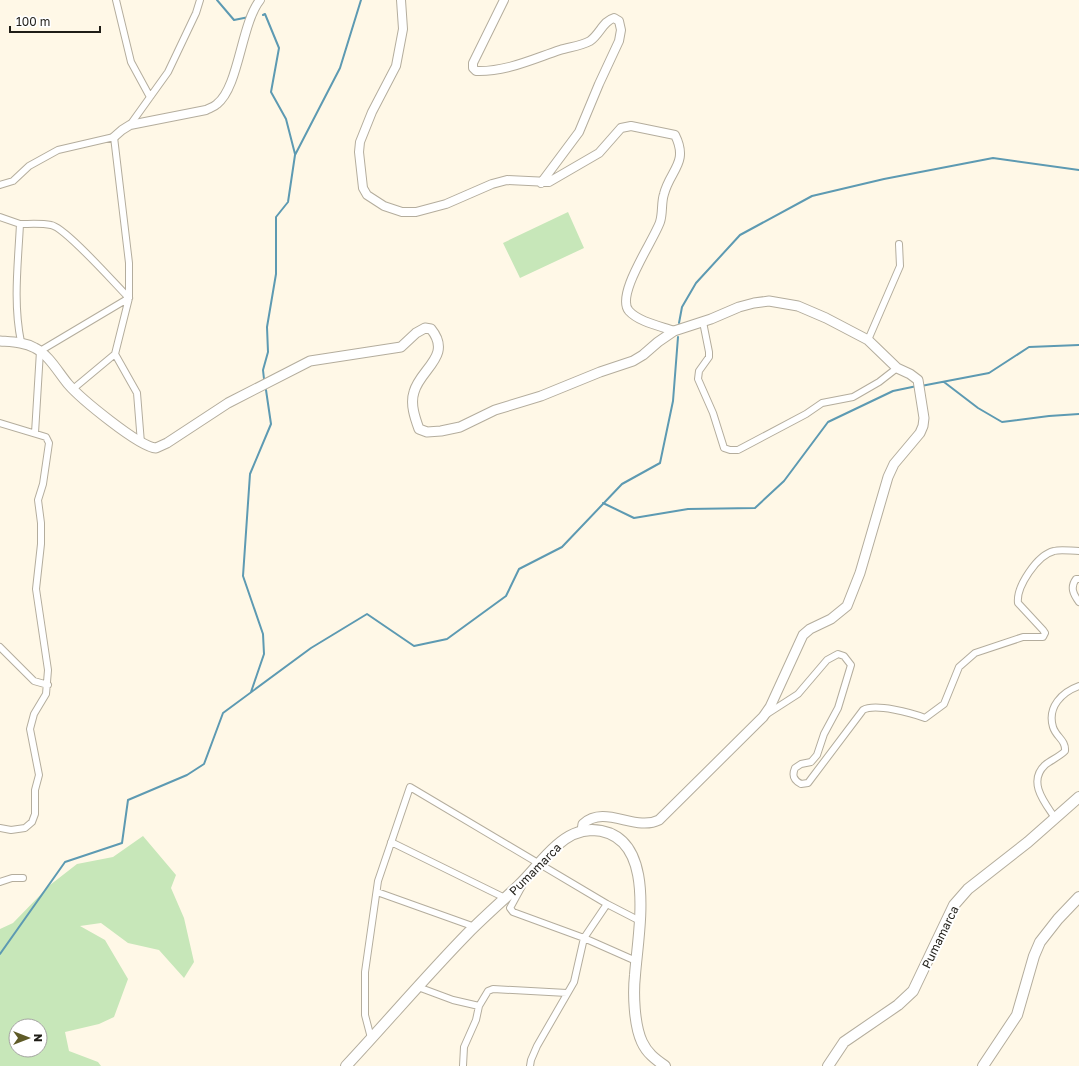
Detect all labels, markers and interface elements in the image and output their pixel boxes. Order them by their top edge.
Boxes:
scale bar [10,8,100,34]
text: 100 m [16,14,50,29]
street label: Pumamarca [506,840,564,898]
street label: Pumamarca [918,903,962,971]
north arrow [8,1018,48,1058]
text: N [32,1034,45,1042]

